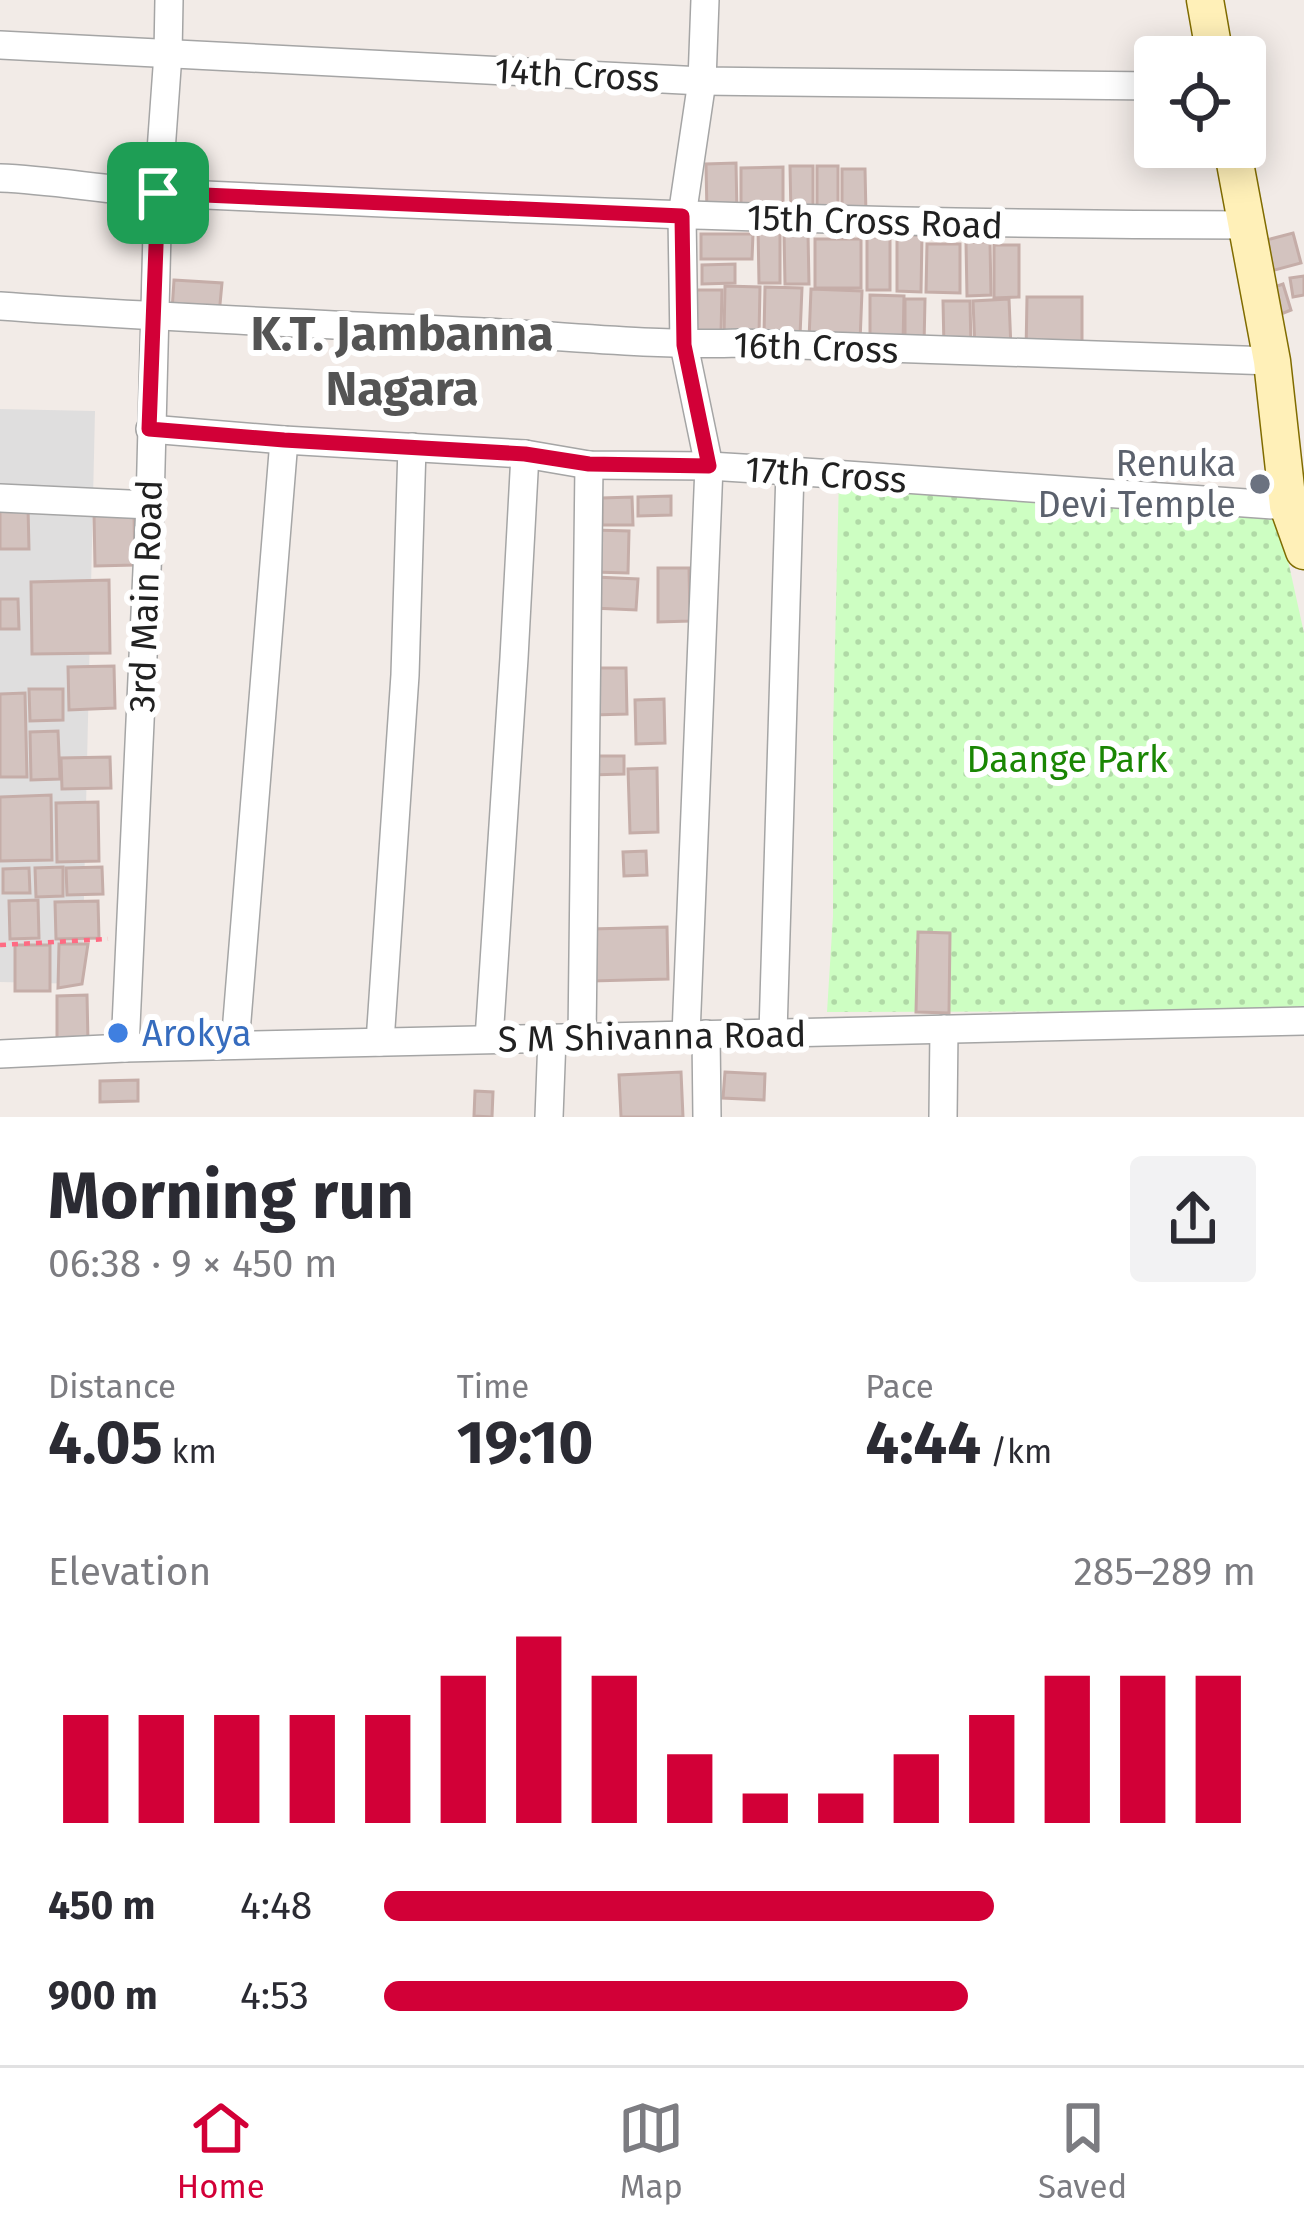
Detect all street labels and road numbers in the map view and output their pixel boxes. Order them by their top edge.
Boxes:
street label: 14th Cross [493,49,661,101]
street label: 15th Cross Road [746,196,1004,248]
street label: 16th Cross [733,323,899,373]
street label: 17th Cross [744,447,908,503]
street label: 3rd Main Road [120,479,172,713]
street label: S M Shivanna Road [497,1012,807,1062]

